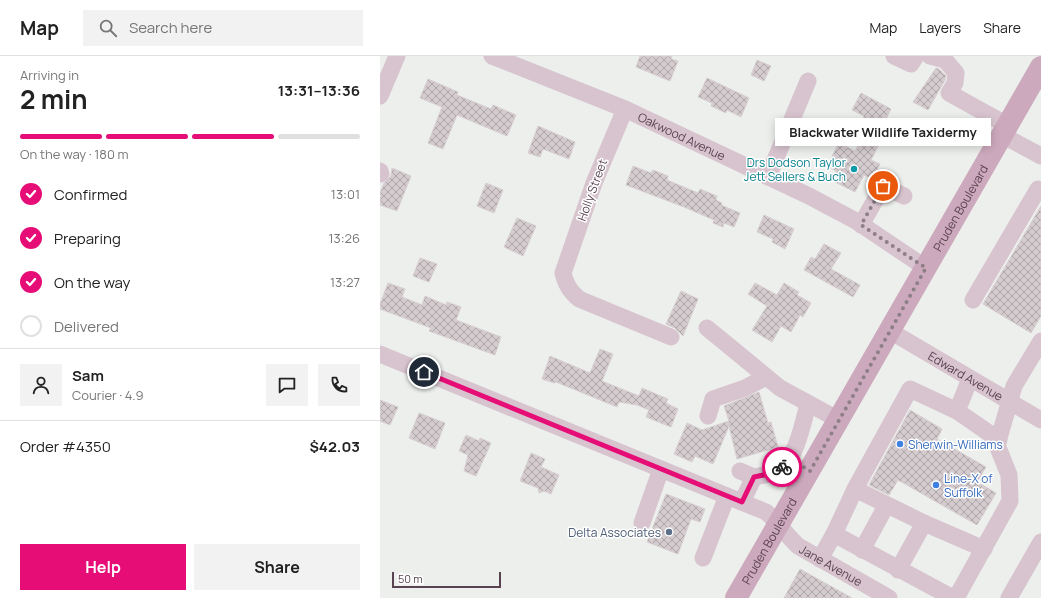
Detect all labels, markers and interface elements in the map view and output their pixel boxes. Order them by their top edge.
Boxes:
search box [83,10,363,46]
text: Map [20,15,59,41]
icon: search [97,17,119,39]
text: Search here [129,17,212,38]
text: Map [869,18,897,37]
text: Layers [919,18,961,37]
text: Share [983,18,1021,37]
text: Arriving in [20,66,79,84]
text: 13:31–13:36 [278,80,360,101]
text: 2 min [20,81,88,117]
street label: Oakwood Avenue [635,108,728,164]
callout: Blackwater Wildlife Taxidermy [775,118,991,146]
text: Blackwater Wildlife Taxidermy [789,123,977,141]
text: On the way · 180 m [20,145,128,163]
place label: Drs Dodson Taylor Jett Sellers & Buch [744,154,847,185]
street label: Holly Street [573,156,611,223]
street label: Pruden Boulevard [929,161,992,254]
marker: Drs Dodson Taylor Jett Sellers & Buch [849,164,859,174]
pin [866,169,900,203]
icon: bag [872,175,894,197]
icon: check [20,183,42,205]
text: Confirmed [54,184,127,205]
text: 13:01 [331,185,360,203]
icon: check [20,227,42,249]
text: Preparing [54,228,121,249]
text: 13:26 [328,229,360,247]
icon: check [20,271,42,293]
text: On the way [54,272,130,293]
text: 13:27 [330,273,360,291]
text: Delivered [54,316,119,337]
street label: Edward Avenue [925,347,1006,404]
pin [407,355,441,389]
icon: home [413,361,435,383]
button: person [20,364,62,406]
button: chat [266,364,308,406]
button: phone [318,364,360,406]
text: Sam [72,365,104,386]
text: Courier · 4.9 [72,386,144,404]
text: Order #4350 [20,436,111,457]
text: $42.03 [309,436,360,457]
place label: Sherwin-Williams [908,436,1003,453]
marker: Sherwin-Williams [895,439,905,449]
courier [762,447,802,487]
icon: bike [771,456,793,478]
place label: Line-X of Suffolk [944,470,993,501]
marker: Line-X of Suffolk [931,480,941,490]
street label: Pruden Boulevard [737,494,800,587]
place label: Delta Associates [568,524,661,541]
marker: Delta Associates [664,527,674,537]
street label: Jane Avenue [797,540,866,590]
button: Help [20,544,186,590]
button: Share [194,544,360,590]
scale bar [392,570,501,589]
text: 50 m [398,571,423,586]

